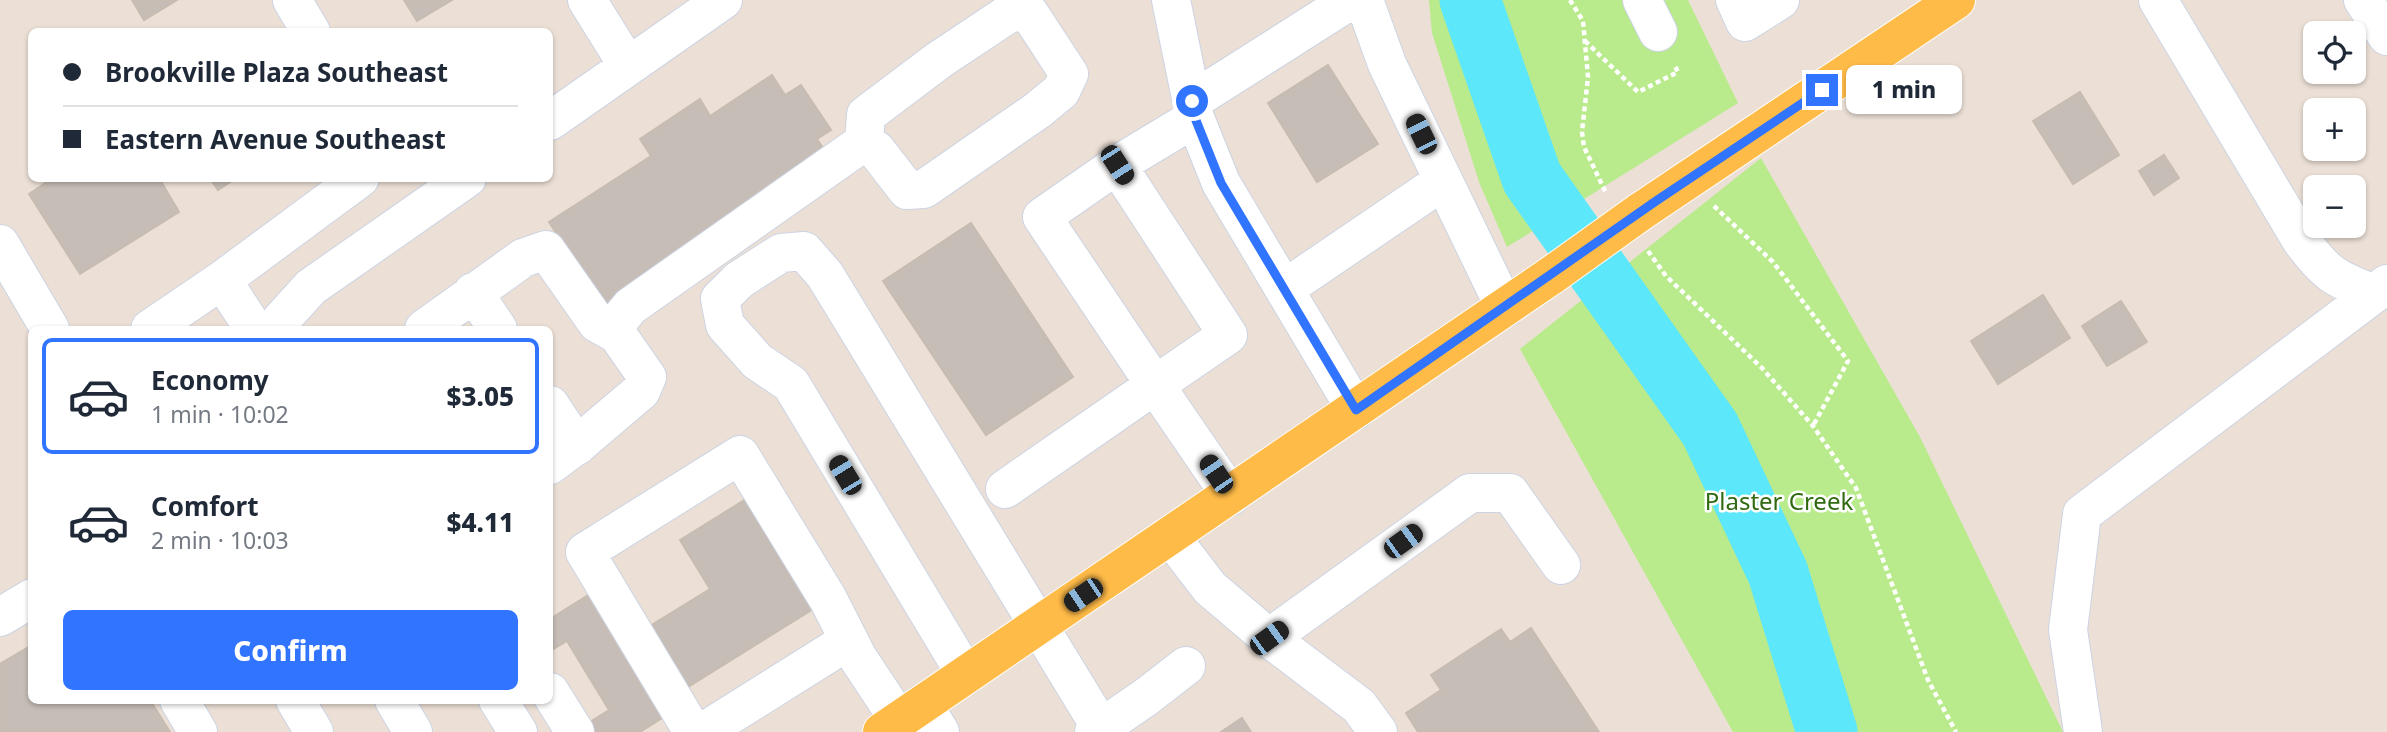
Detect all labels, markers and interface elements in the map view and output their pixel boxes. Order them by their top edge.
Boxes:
map controls [2303,21,2366,238]
button: locate [2303,21,2366,84]
text: Brookville Plaza Southeast [105,54,448,90]
callout: 1 min [1846,66,1962,114]
text: 1 min [1872,73,1936,105]
route end [1806,74,1838,106]
route start [1176,85,1208,117]
button: + [2303,98,2366,161]
car [1403,111,1440,157]
text: Eastern Avenue Southeast [105,121,446,157]
car [1097,142,1138,188]
button: − [2303,175,2366,238]
text: Economy [151,362,269,398]
icon: car [67,365,130,428]
text: $3.05 [447,378,514,414]
text: 1 min · 10:02 [151,398,289,430]
car [1196,451,1237,497]
car [826,452,865,498]
park label: Plaster Creek [1705,484,1853,517]
text: Comfort [151,488,259,524]
icon: car [67,491,130,554]
text: $4.11 [447,504,514,540]
car [1380,520,1427,562]
text: 2 min · 10:03 [151,524,289,556]
car [1060,575,1107,615]
button: Confirm [63,610,518,690]
car [1246,617,1293,659]

